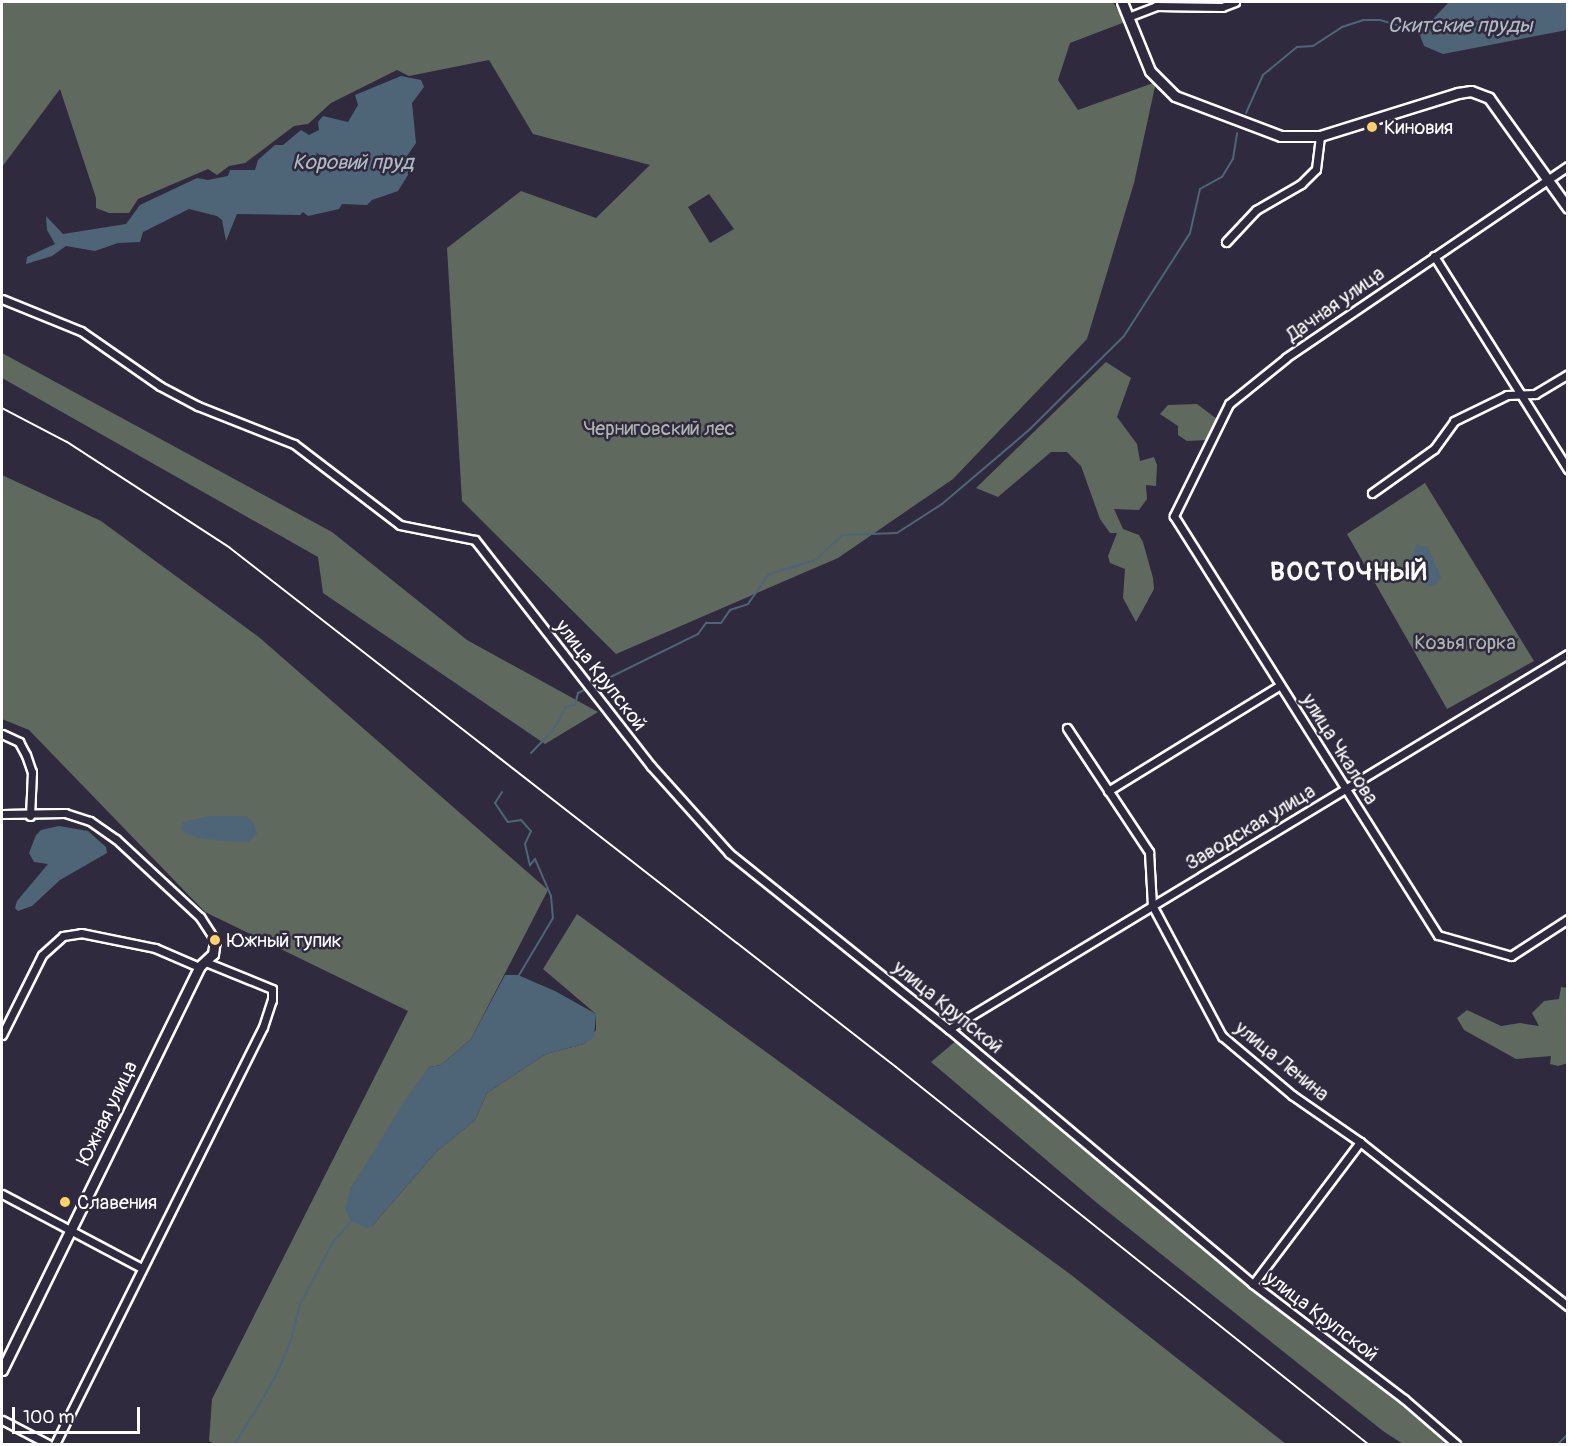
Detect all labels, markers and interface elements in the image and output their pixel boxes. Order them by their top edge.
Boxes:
water label: Скитские пруды [1387,13,1533,39]
place label: Киновия [1384,115,1453,139]
marker: Киновия [1365,120,1379,134]
water label: Коровий пруд [292,150,414,176]
street label: Дачная улица [1281,261,1389,347]
park label: Черниговский лес [583,416,735,440]
district label: ВОСТОЧНЫЙ [1270,557,1428,589]
street label: улица Крупской [550,615,652,735]
park label: Козья горка [1414,630,1516,654]
street label: улица Чкалова [1296,689,1384,809]
street label: Заводская улица [1181,779,1319,875]
place label: Южный тупик [227,928,342,952]
marker: Южный тупик [208,933,222,947]
street label: улица Крупской [888,955,1008,1059]
street label: улица Ленина [1230,1016,1334,1106]
street label: Южная улица [71,1057,143,1169]
place label: Славения [77,1190,157,1214]
marker: Славения [58,1195,72,1209]
street label: улица Крупской [1261,1266,1383,1366]
scale bar [15,1395,142,1433]
text: 100 m [23,1406,75,1429]

